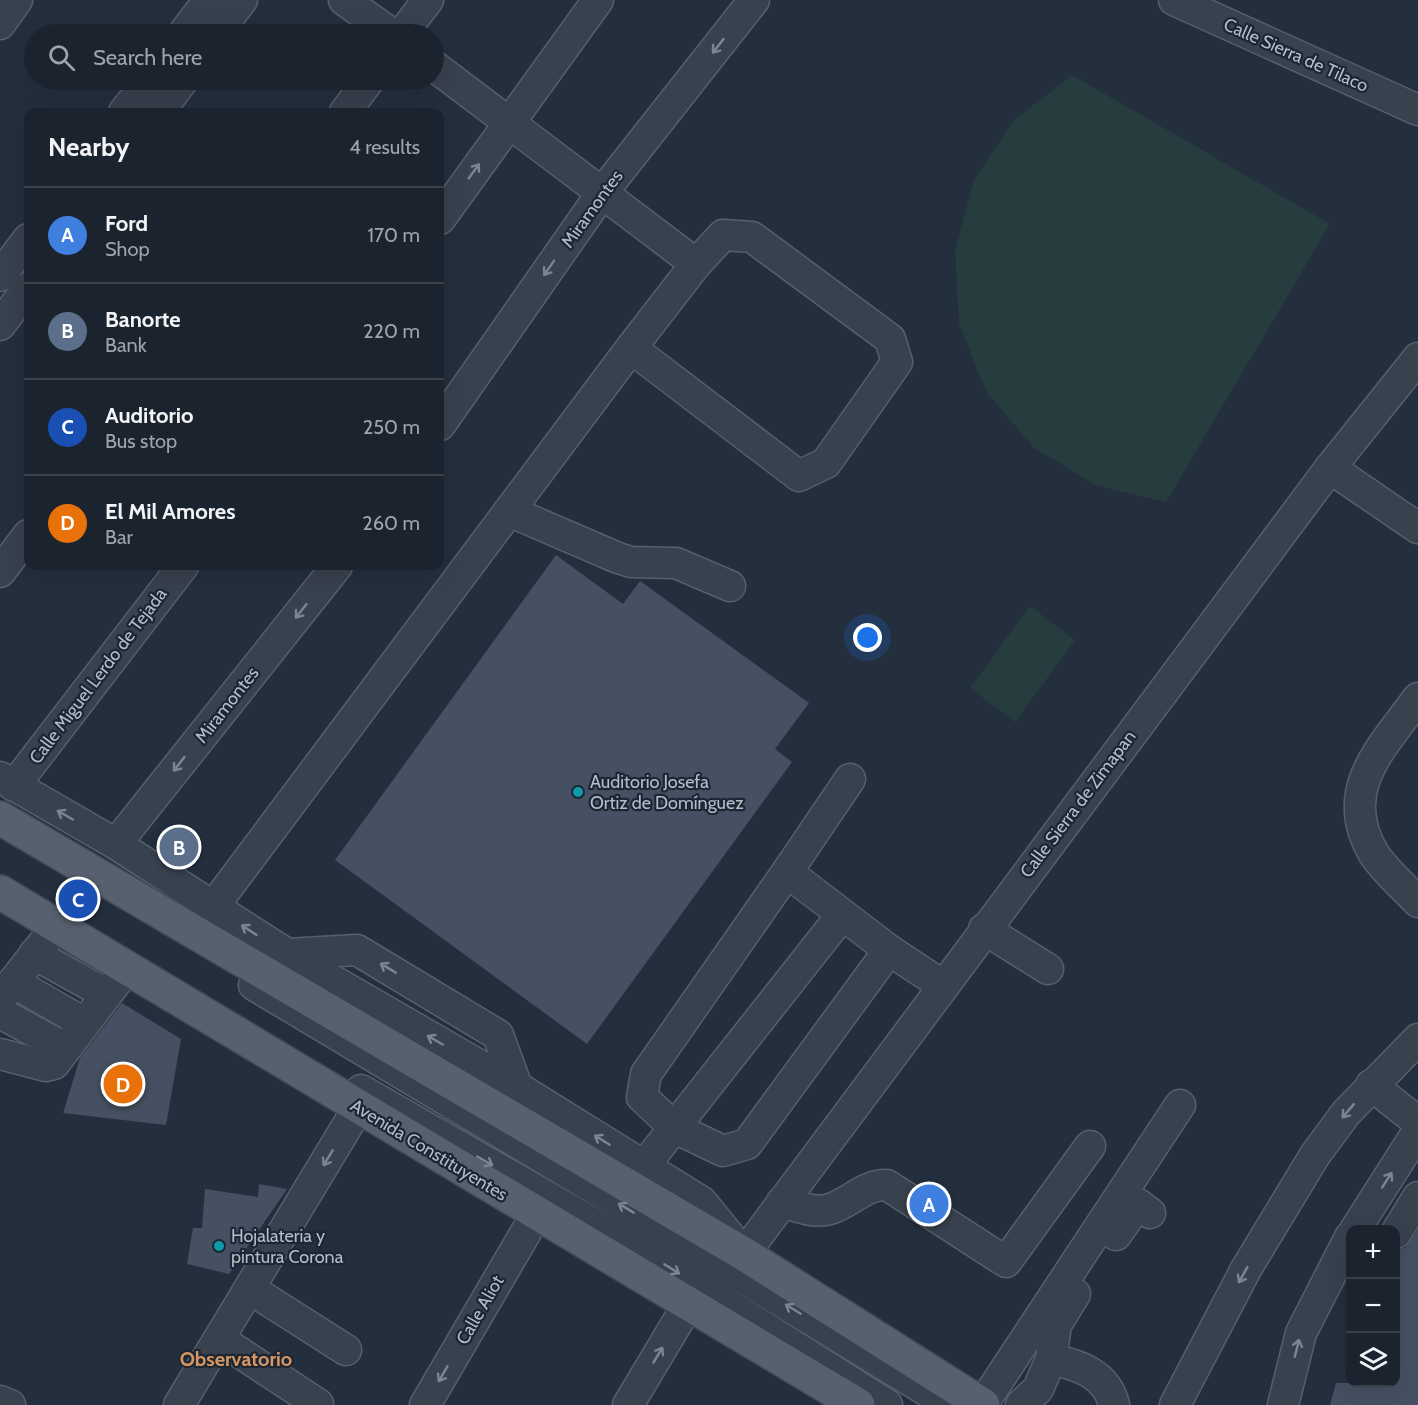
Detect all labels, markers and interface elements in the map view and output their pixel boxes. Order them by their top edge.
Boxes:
street label: Calle Sierra de Tilaco [1220,13,1372,97]
search box [24,24,444,90]
one-way arrow [712,38,725,54]
icon: search [45,41,78,74]
text: Search here [93,44,202,71]
text: Nearby [48,131,129,163]
text: 4 results [349,135,420,159]
one-way arrow [468,164,480,180]
street label: Miramontes [556,166,628,252]
text: Ford [105,210,148,237]
text: A [61,223,74,247]
text: 170 m [368,223,420,247]
text: Shop [105,237,150,261]
one-way arrow [543,259,555,276]
text: Banorte [105,306,181,333]
text: B [61,319,74,343]
text: 220 m [363,319,420,343]
text: Bank [105,333,147,357]
text: Auditorio [105,402,194,429]
text: C [61,415,74,439]
text: 250 m [363,415,420,439]
text: Bus stop [105,429,177,453]
text: El Mil Amores [105,498,235,525]
text: D [60,511,75,535]
text: 260 m [362,511,420,535]
text: Bar [105,525,133,549]
street label: Calle Miguel Lerdo de Tejada [25,583,172,768]
one-way arrow [294,603,307,619]
your location [853,623,882,652]
street label: Miramontes [190,662,264,748]
street label: Calle Sierra de Zimapan [1015,726,1141,882]
one-way arrow [173,756,186,772]
place label: Auditorio Josefa Ortiz de Domínguez [590,771,744,814]
marker: Auditorio Josefa Ortiz de Domínguez [571,785,585,799]
one-way arrow [57,809,75,820]
pin: B [160,824,198,870]
pin: C [58,876,98,922]
one-way arrow [241,923,258,935]
one-way arrow [380,962,397,974]
one-way arrow [426,1034,444,1045]
pin: D [104,1062,142,1106]
street label: Avenida Constituyentes [347,1094,511,1206]
one-way arrow [1341,1103,1355,1118]
one-way arrow [594,1134,611,1146]
one-way arrow [322,1149,334,1166]
one-way arrow [476,1155,493,1167]
one-way arrow [1381,1172,1393,1189]
pin: A [910,1182,948,1226]
one-way arrow [618,1201,635,1213]
place label: Hojalateria y pintura Corona [231,1225,344,1268]
map controls [1346,1225,1400,1387]
button: + [1346,1225,1400,1279]
marker: Hojalateria y pintura Corona [212,1239,226,1253]
one-way arrow [663,1263,680,1275]
one-way arrow [1237,1266,1249,1283]
street label: Calle Aliot [451,1271,509,1349]
button: − [1346,1279,1400,1333]
one-way arrow [785,1302,802,1314]
button: layers [1346,1333,1400,1387]
one-way arrow [1292,1339,1304,1358]
district label: Observatorio [180,1347,292,1371]
one-way arrow [653,1347,665,1364]
one-way arrow [436,1365,448,1382]

